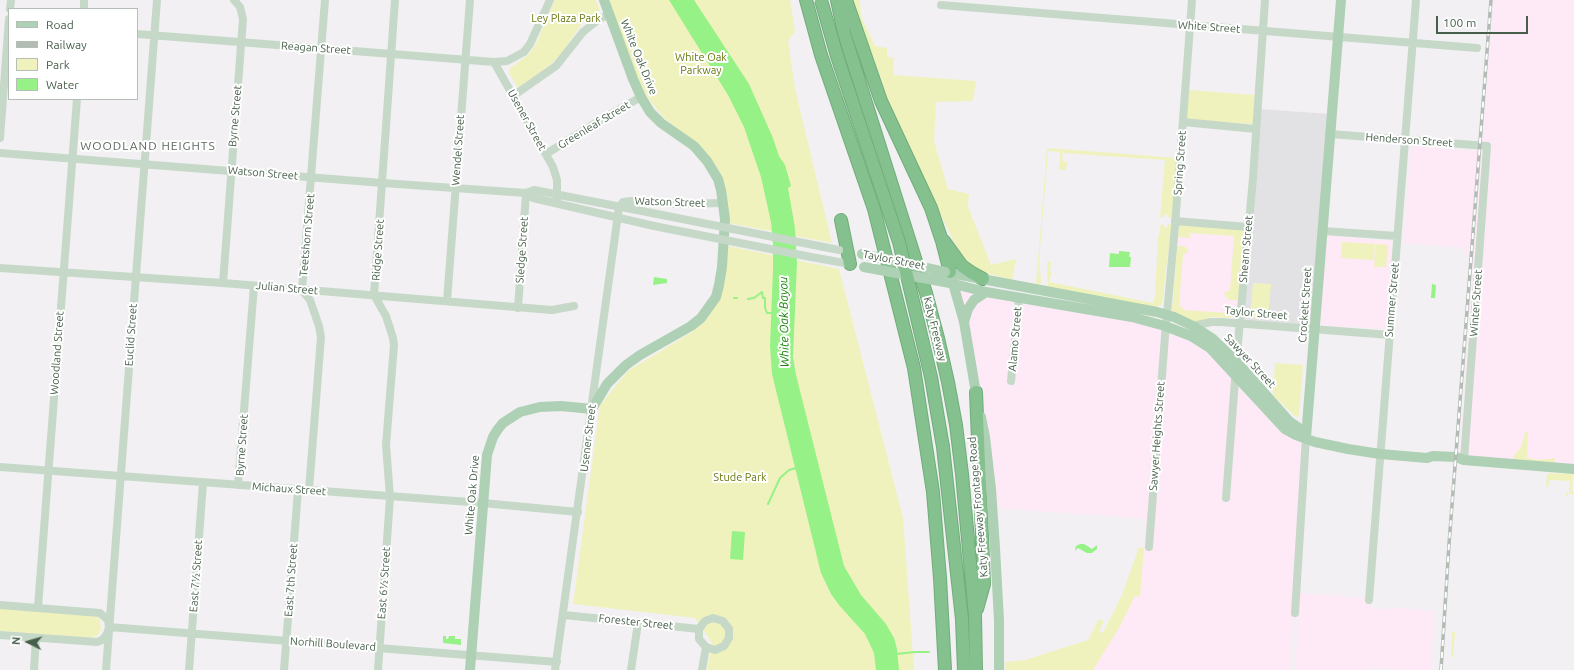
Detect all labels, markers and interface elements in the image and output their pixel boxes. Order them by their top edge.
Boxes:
legend [8,8,138,100]
scale bar [1438,8,1530,34]
park label: Ley Plaza Park [531,11,601,25]
text: 100 m [1443,16,1476,29]
street label: White Oak Drive [618,17,660,97]
text: Road [46,18,74,31]
street label: White Street [1177,18,1241,36]
text: Railway [46,38,87,51]
street label: Reagan Street [281,39,351,57]
park label: White Oak Parkway [675,50,727,76]
text: Park [46,58,70,71]
text: Water [46,78,79,91]
street label: Byrne Street [226,85,244,147]
street label: Usener Street [505,87,549,153]
street label: Greenleaf Street [555,98,633,152]
street label: Wendel Street [449,114,467,186]
street label: Spring Street [1171,130,1189,196]
street label: Henderson Street [1365,130,1453,150]
district label: WOODLAND HEIGHTS [80,139,216,153]
street label: Watson Street [227,163,299,183]
street label: Teetshorn Street [297,193,317,277]
street label: Watson Street [634,194,706,210]
street label: Shearn Street [1236,215,1256,283]
street label: Sledge Street [513,216,531,284]
street label: Ridge Street [369,219,387,281]
street label: Taylor Street [862,247,926,273]
street label: Summer Street [1382,262,1402,338]
street label: Crockett Street [1296,267,1314,343]
street label: Winter Street [1467,269,1485,337]
water label: White Oak Bayou [776,276,792,368]
street label: Julian Street [255,279,319,297]
street label: Katy Freeway [921,295,949,363]
street label: Euclid Street [122,303,140,367]
street label: Taylor Street [1224,304,1288,322]
street label: Alamo Street [1006,306,1024,372]
street label: Woodland Street [47,311,67,395]
street label: Sawyer Street [1222,331,1278,391]
street label: Sawyer Heights Street [1147,381,1167,491]
street label: Usener Street [577,403,599,473]
street label: Byrne Street [233,414,251,476]
street label: Katy Freeway Frontage Road [965,436,991,578]
street label: White Oak Drive [462,454,482,536]
park label: Stude Park [713,470,767,484]
street label: Michaux Street [251,480,327,498]
street label: East 7½ Street [187,539,205,613]
street label: East 7th Street [282,543,300,617]
street label: East 6½ Street [375,546,393,620]
street label: Forester Street [598,612,674,632]
north arrow [8,622,48,662]
street label: Norhill Boulevard [290,634,376,654]
text: N [10,636,22,646]

